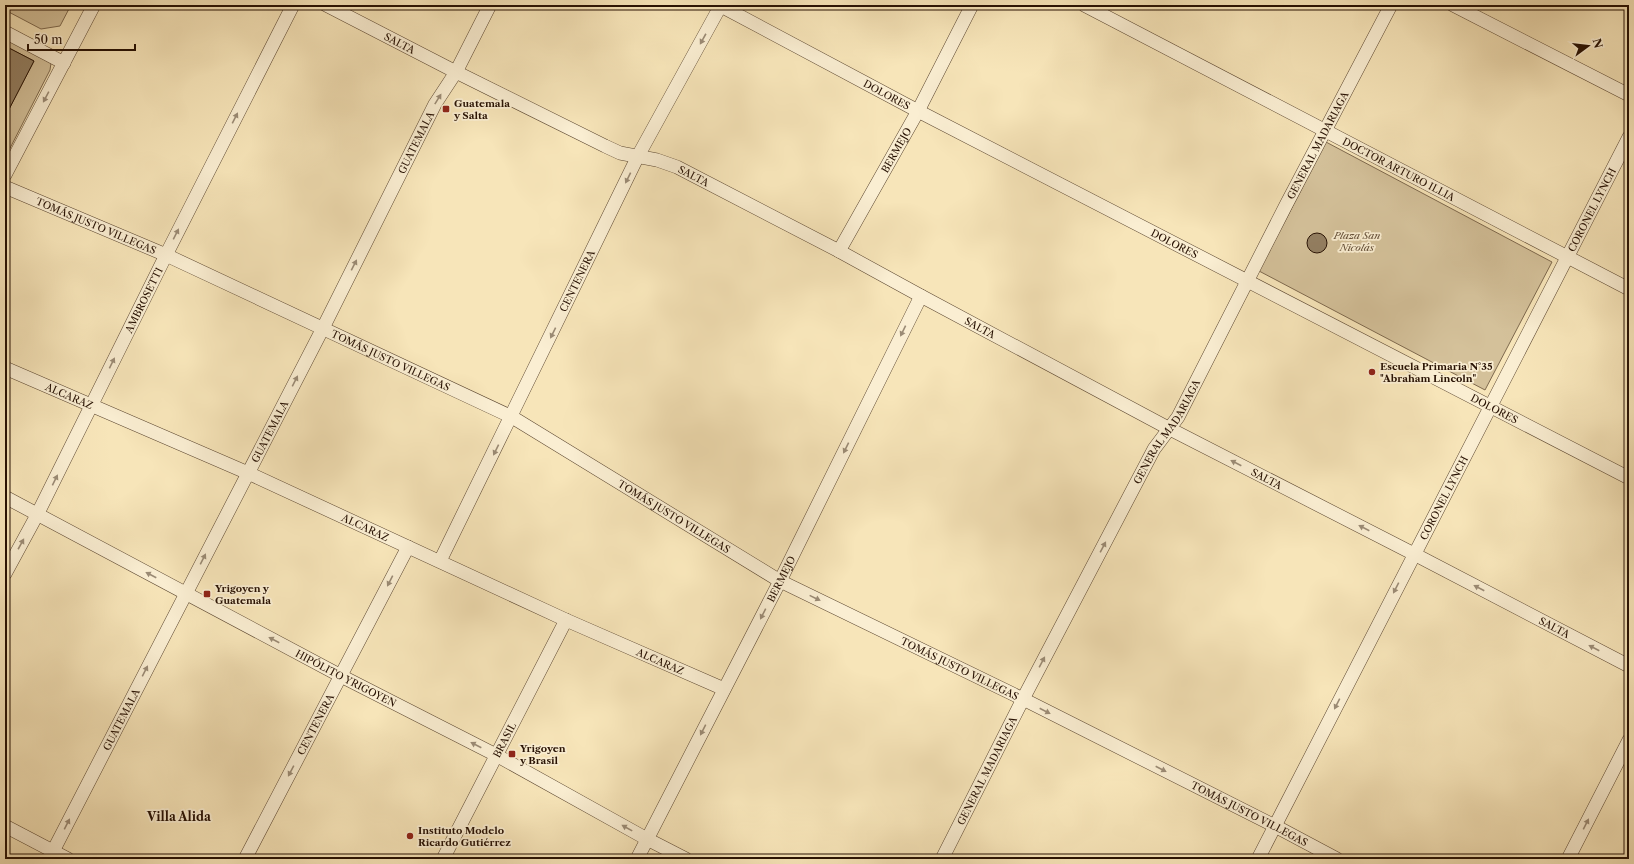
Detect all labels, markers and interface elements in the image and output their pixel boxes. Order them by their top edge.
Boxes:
scale bar [28,26,135,52]
north arrow [1568,26,1608,66]
street label: SALTA [382,30,418,57]
text: 50 m [34,32,63,47]
one-way arrow [699,33,706,45]
text: N [1590,37,1606,50]
street label: DOLORES [861,77,913,112]
street label: GENERAL MADARIAGA [1284,89,1351,201]
one-way arrow [42,91,49,103]
one-way arrow [434,94,442,104]
place label: Guatemala y Salta [453,97,510,122]
marker: Guatemala y Salta [441,104,451,114]
street label: GUATEMALA [395,109,437,176]
one-way arrow [232,113,238,124]
street label: BERMEJO [878,125,914,175]
street label: DOCTOR ARTURO ILLIA [1340,134,1458,204]
street label: SALTA [676,162,712,189]
street label: CORONEL LYNCH [1565,165,1619,254]
one-way arrow [625,173,631,184]
street label: TOMÁS JUSTO VILLEGAS [34,194,158,257]
street label: DOLORES [1149,226,1200,261]
one-way arrow [173,229,180,240]
park label: Plaza San Nicolás [1333,229,1380,254]
street label: CENTENERA [556,247,598,314]
one-way arrow [351,260,357,271]
street label: AMBROSETTI [121,265,165,336]
street label: SALTA [962,314,998,341]
one-way arrow [900,326,907,337]
street label: TOMÁS JUSTO VILLEGAS [329,327,452,394]
one-way arrow [550,327,556,339]
one-way arrow [109,358,115,369]
place label: Escuela Primaria N°35 "Abraham Lincoln" [1380,360,1493,385]
marker: Escuela Primaria N°35 "Abraham Lincoln" [1367,367,1377,377]
one-way arrow [292,375,298,387]
street label: GENERAL MADARIAGA [1130,377,1203,486]
street label: ALCARAZ [43,379,95,412]
street label: DOLORES [1469,391,1520,426]
street label: GUATEMALA [248,398,291,465]
one-way arrow [843,442,849,454]
one-way arrow [493,444,499,456]
street label: CORONEL LYNCH [1417,453,1471,542]
one-way arrow [1230,459,1241,466]
street label: SALTA [1249,465,1285,492]
one-way arrow [51,474,58,486]
street label: TOMÁS JUSTO VILLEGAS [615,477,733,556]
street label: ALCARAZ [339,510,391,544]
one-way arrow [1358,525,1370,531]
one-way arrow [18,539,24,550]
one-way arrow [1100,541,1106,553]
one-way arrow [200,553,207,565]
street label: BERMEJO [764,554,798,604]
one-way arrow [145,572,157,578]
one-way arrow [387,575,393,587]
place label: Yrigoyen y Guatemala [214,582,271,607]
one-way arrow [1393,582,1400,594]
one-way arrow [1474,584,1485,591]
marker: Yrigoyen y Guatemala [202,589,212,599]
one-way arrow [809,595,821,601]
one-way arrow [759,608,766,620]
street label: SALTA [1537,614,1573,641]
street label: TOMÁS JUSTO VILLEGAS [899,634,1021,703]
one-way arrow [268,637,280,644]
street label: ALCARAZ [634,645,686,677]
one-way arrow [1589,645,1600,651]
street label: HIPÓLITO YRIGOYEN [293,646,399,710]
one-way arrow [1039,656,1046,668]
one-way arrow [142,665,149,677]
street label: GUATEMALA [100,686,143,753]
street label: CENTENERA [294,691,337,757]
one-way arrow [1334,698,1340,710]
one-way arrow [1039,707,1051,714]
street label: GENERAL MADARIAGA [954,714,1020,827]
street label: BRASIL [490,720,519,760]
one-way arrow [700,724,706,735]
one-way arrow [470,742,482,749]
place label: Yrigoyen y Brasil [519,742,566,767]
marker: Yrigoyen y Brasil [507,749,517,759]
one-way arrow [288,765,294,777]
one-way arrow [1155,766,1167,772]
street label: TOMÁS JUSTO VILLEGAS [1189,778,1310,849]
district label: Villa Alida [146,809,212,824]
one-way arrow [64,819,70,830]
one-way arrow [1583,819,1589,830]
place label: Instituto Modelo Ricardo Gutiérrez [418,824,511,849]
one-way arrow [621,825,633,832]
marker: Instituto Modelo Ricardo Gutiérrez [405,831,415,841]

